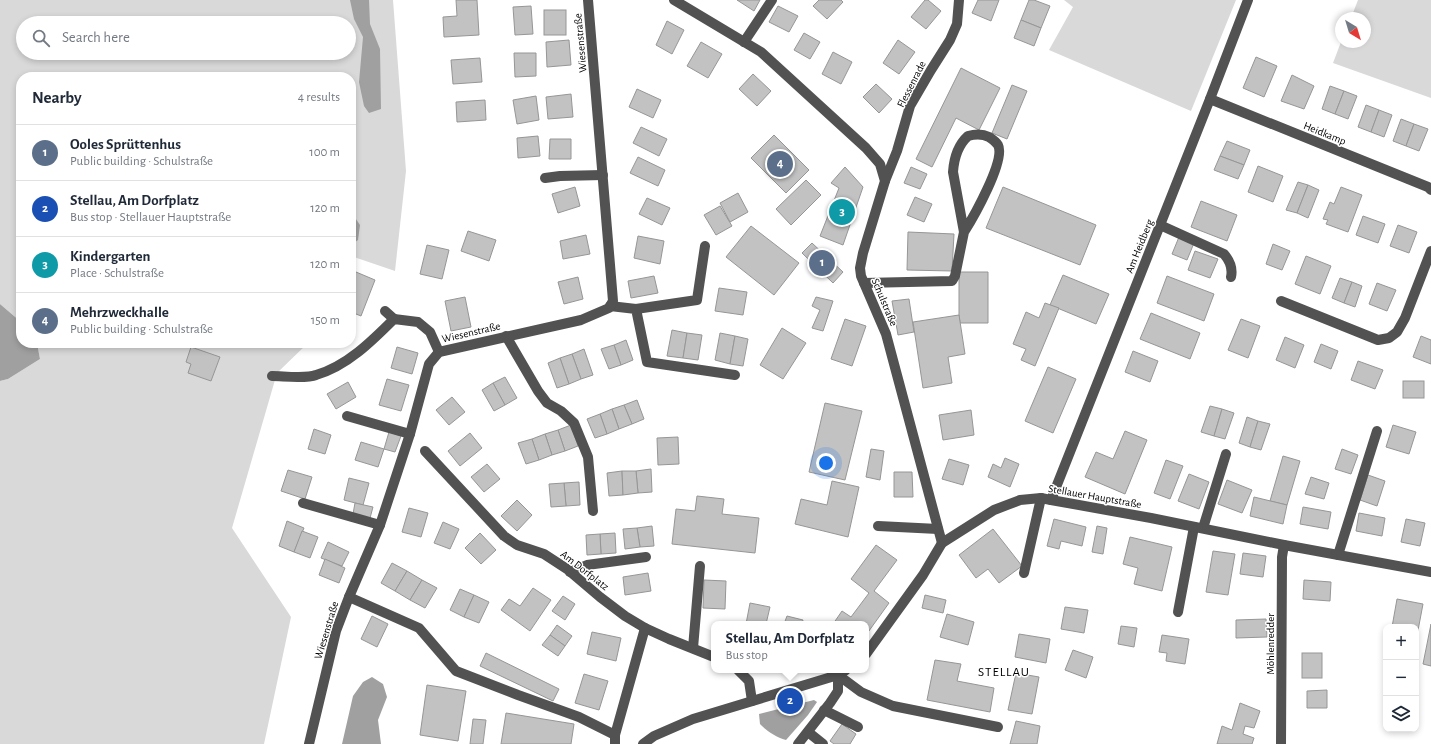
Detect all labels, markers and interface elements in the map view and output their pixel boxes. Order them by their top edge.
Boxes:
north arrow [1335,12,1371,48]
street label: Wiesenstraße [572,13,589,73]
search box [16,16,356,60]
icon: search [30,27,52,49]
text: Search here [62,30,130,45]
street label: Flessenrade [895,59,928,109]
text: Nearby [32,89,82,106]
text: 4 results [298,91,340,104]
street label: Heidkamp [1302,120,1348,147]
text: Ooles Sprüttenhus [70,137,181,152]
text: 1 [43,146,47,159]
text: 100 m [309,146,340,159]
pin: 4 [767,149,793,179]
text: Public building · Schulstraße [70,155,213,168]
text: Stellau, Am Dorfplatz [70,193,199,208]
pin: 3 [829,197,855,227]
text: 2 [42,202,48,215]
text: 120 m [310,202,340,215]
text: Bus stop · Stellauer Hauptstraße [70,211,231,224]
street label: Am Heidberg [1124,217,1156,275]
pin: 1 [809,248,835,278]
text: Kindergarten [70,249,150,264]
text: 3 [42,258,48,271]
text: 120 m [310,258,340,271]
text: Place · Schulstraße [70,267,164,280]
street label: Schulstraße [870,277,899,328]
text: Mehrzweckhalle [70,305,169,320]
text: 4 [42,314,48,327]
text: 150 m [311,314,340,327]
street label: Wiesenstraße [441,320,501,345]
text: Public building · Schulstraße [70,323,213,336]
your location [816,453,836,473]
street label: Stellauer Hauptstraße [1047,483,1142,510]
street label: Am Dorfplatz [559,548,611,593]
street label: Wiesenstraße [312,600,340,660]
street label: Möhlenredder [1265,613,1276,675]
popup [711,621,869,673]
map controls [1383,624,1419,732]
button: + [1383,624,1419,660]
text: Stellau, Am Dorfplatz [726,631,854,646]
text: Bus stop [726,649,768,662]
button: − [1383,660,1419,696]
district label: STELLAU [978,666,1030,679]
pin: 2 [777,686,803,716]
button: layers [1383,696,1419,732]

